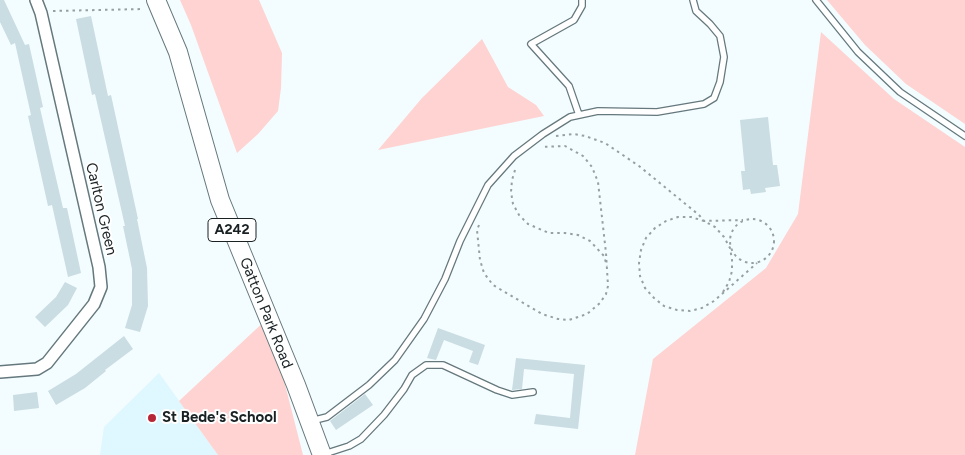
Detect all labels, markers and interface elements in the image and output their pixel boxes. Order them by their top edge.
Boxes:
street label: Carlton Green [82,161,120,257]
road number: A242 [208,218,256,242]
street label: Gatton Park Road [236,255,296,371]
place label: St Bede's School [162,409,277,427]
marker: St Bede's School [146,412,158,424]

